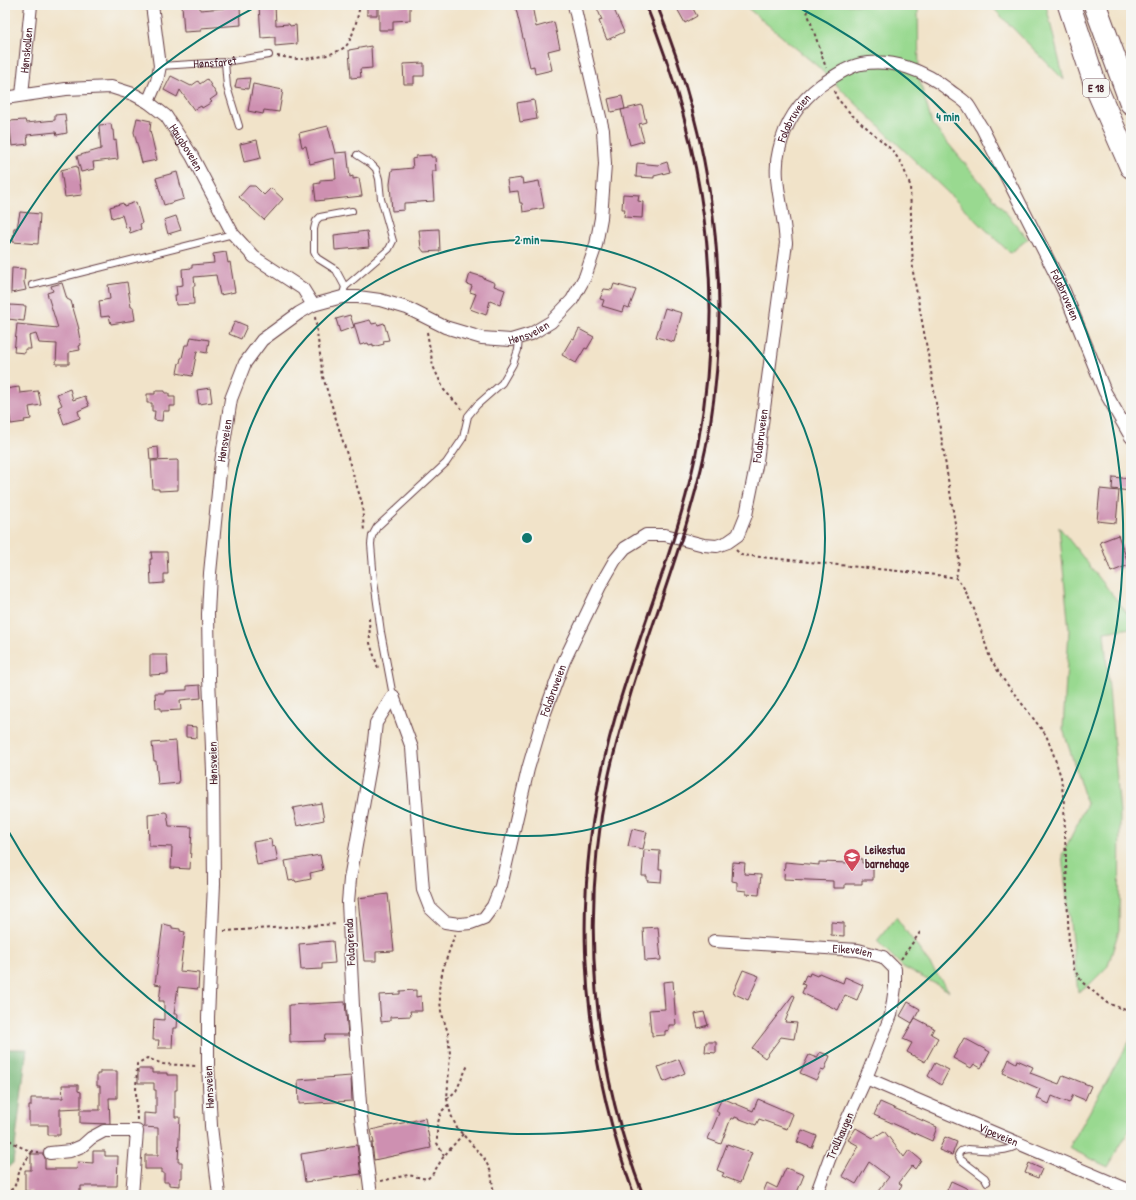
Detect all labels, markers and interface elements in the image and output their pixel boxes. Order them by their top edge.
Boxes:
street label: Hønskollen [15,26,37,74]
street label: Hønsfaret [193,51,238,72]
road number: E 18 [1083,79,1109,97]
street label: Folabruveien [772,89,815,145]
text: 4 min [936,108,960,125]
street label: Haugboveien [165,120,207,174]
text: 2 min [515,231,540,248]
street label: Folabruveien [1046,265,1084,323]
street label: Hønsveien [506,316,552,348]
street label: Folabruveien [748,408,772,465]
street label: Hønsveien [212,418,236,463]
centre of rings [520,531,534,545]
street label: Folabruveien [535,662,570,719]
street label: Hønsveien [204,741,221,785]
place label: Leikestua barnehage [865,841,910,873]
school or university icon: Leikestua barnehage [842,847,862,872]
street label: Folagrenda [340,918,359,967]
street label: Eikeveien [832,939,875,962]
street label: Hønsveien [199,1065,218,1109]
street label: Trollhaugen [822,1109,858,1162]
street label: Vipeveien [976,1118,1021,1150]

